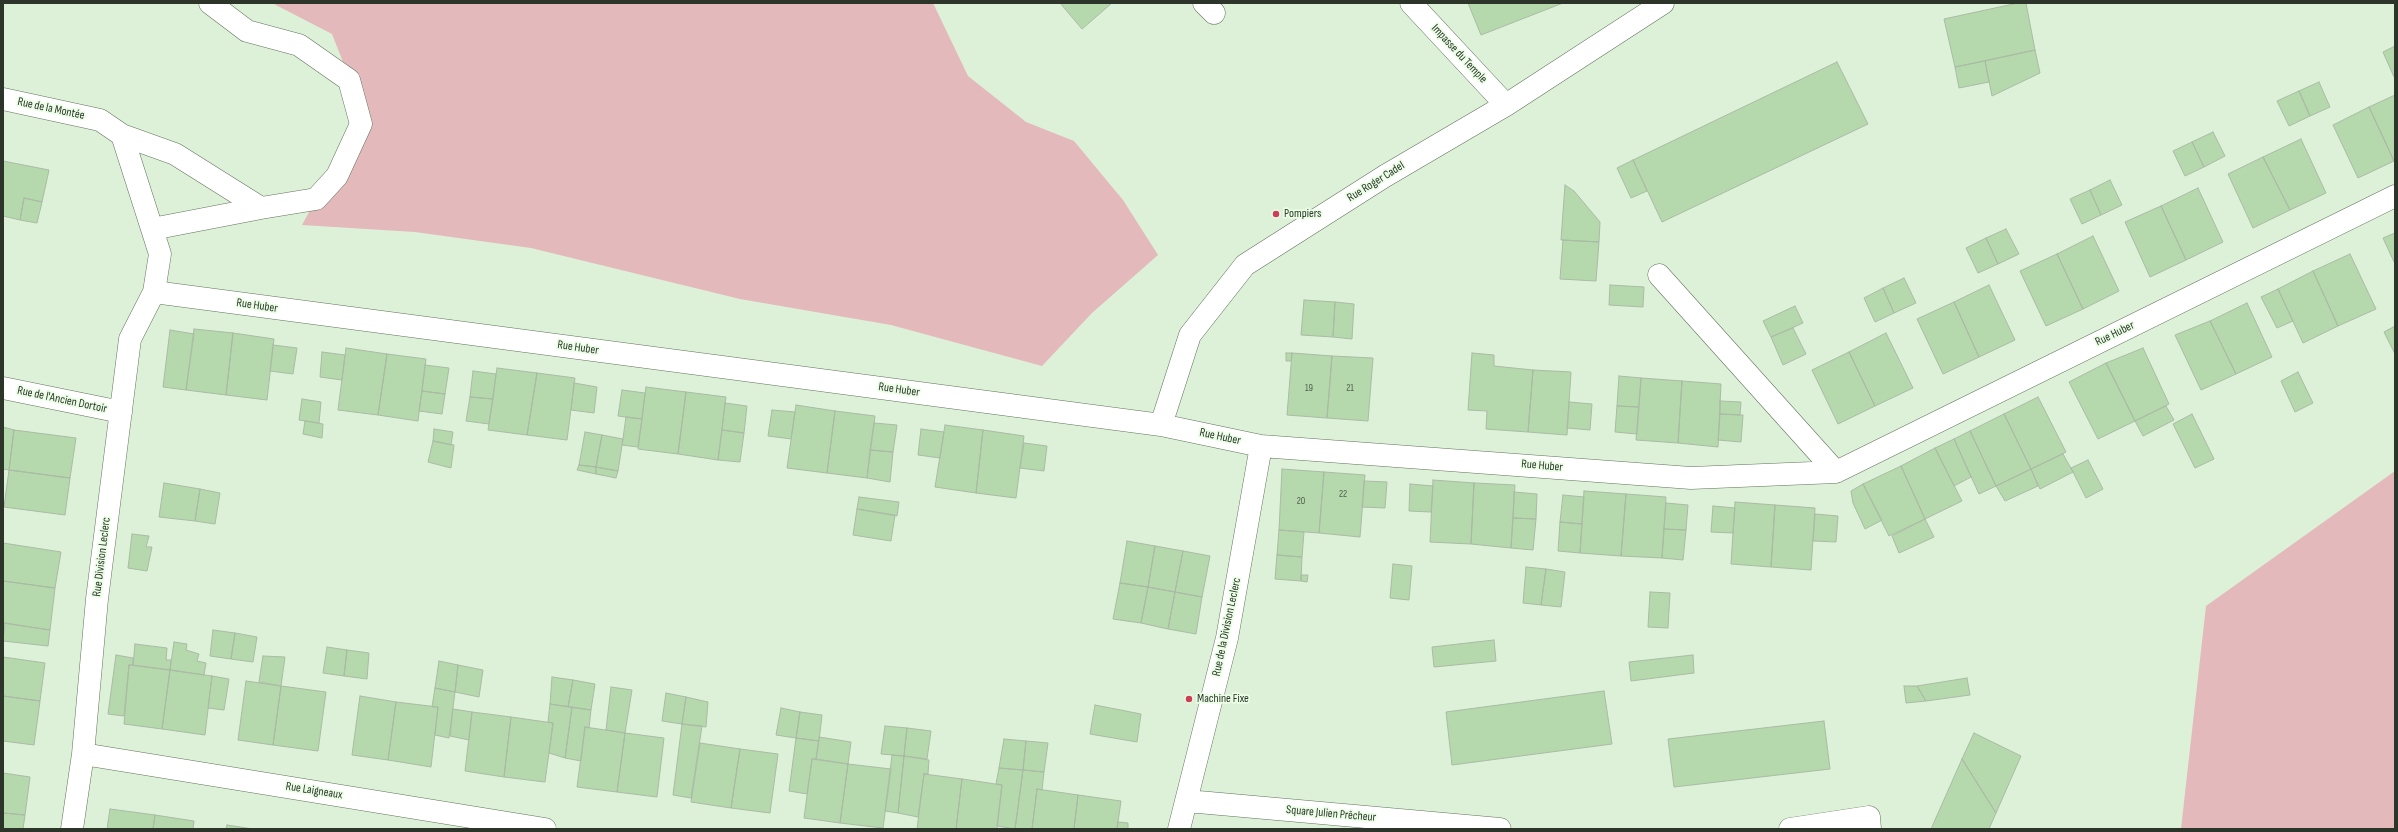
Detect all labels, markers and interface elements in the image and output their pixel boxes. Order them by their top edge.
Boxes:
street label: Impasse du Temple [1428,21,1490,87]
street label: Rue de la Montée [16,95,86,123]
street label: Rue Roger Cadel [1345,159,1407,205]
place label: Pompiers [1284,207,1321,221]
marker: Pompiers [1271,209,1281,219]
street label: Rue Huber [235,296,279,316]
street label: Rue Huber [2093,318,2137,350]
street label: Rue Huber [556,338,600,358]
street label: Rue Huber [877,380,921,400]
house number: 19 [1305,382,1313,394]
house number: 21 [1346,382,1354,394]
street label: Rue de l'Ancien Dortoir [16,383,108,417]
street label: Rue Huber [1198,426,1242,448]
street label: Rue Huber [1521,457,1563,475]
house number: 22 [1339,488,1347,500]
house number: 20 [1297,495,1305,507]
street label: Rue Division Leclerc [90,516,114,598]
street label: Rue de la Division Leclerc [1210,576,1244,678]
place label: Machine Fixe [1197,692,1249,706]
marker: Machine Fixe [1184,694,1194,704]
street label: Rue Laigneaux [284,779,344,803]
street label: Square Julien Prêcheur [1285,803,1377,825]

